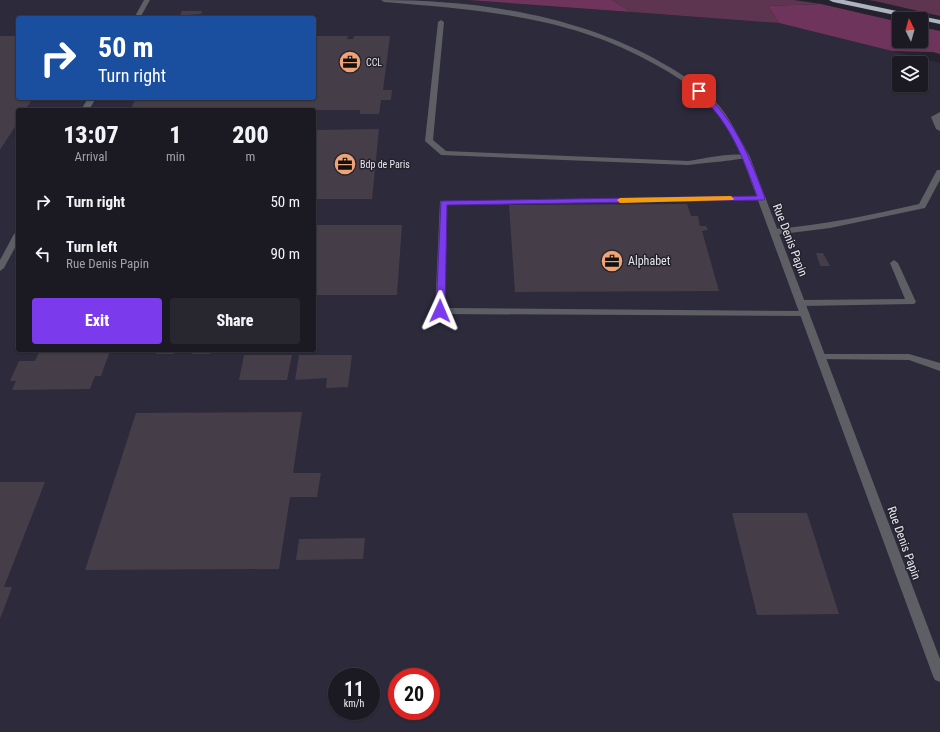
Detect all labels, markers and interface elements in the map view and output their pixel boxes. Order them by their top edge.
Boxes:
north arrow [892,12,928,48]
map controls [892,12,928,92]
text: 50 m [98,31,154,64]
icon: right [32,32,84,84]
office icon: CCL [337,49,363,75]
button: layers [892,56,928,92]
place label: CCL [366,57,382,68]
text: Turn right [98,65,166,86]
pin [682,74,716,108]
icon: arrive [688,80,710,102]
text: 13:07 [63,121,119,149]
text: 1 [169,121,182,149]
text: 200 [232,121,269,149]
text: Arrival [74,149,108,164]
text: min [166,149,185,164]
text: m [246,149,255,164]
office icon: Bdp de Paris [332,151,358,177]
place label: Bdp de Paris [360,159,410,170]
icon: right [32,191,54,213]
text: Turn right [66,193,125,211]
text: 50 m [270,193,300,211]
street label: Rue Denis Papin [770,202,810,278]
text: Turn left [66,238,117,256]
icon: left [32,243,54,265]
text: 90 m [270,245,300,263]
office icon: Alphabet [599,248,625,274]
place label: Alphabet [628,254,671,268]
text: Rue Denis Papin [66,256,149,271]
position arrow [419,290,461,332]
button: Exit [32,298,162,344]
button: Share [170,298,300,344]
street label: Rue Denis Papin [884,505,924,582]
speed limit sign: 20 [388,668,440,720]
text: 11 [344,677,364,701]
text: km/h [344,698,364,709]

